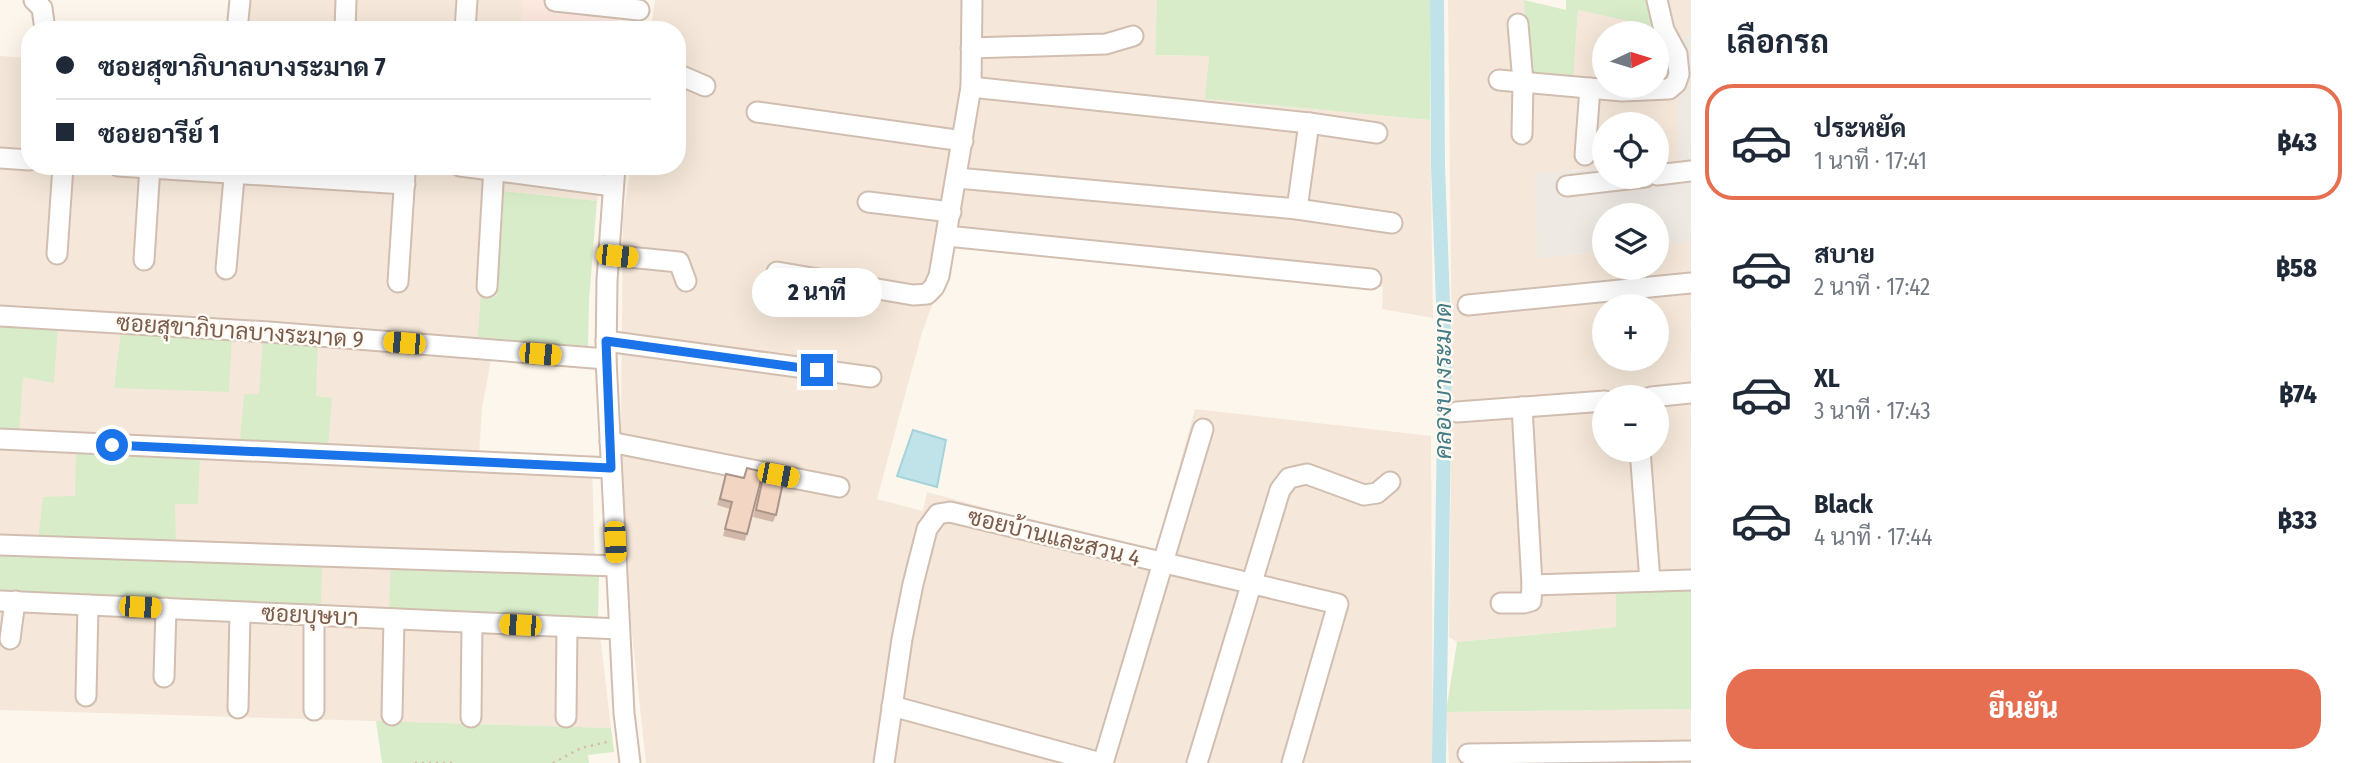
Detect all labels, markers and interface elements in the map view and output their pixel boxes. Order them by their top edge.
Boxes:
north arrow [1592,21,1670,98]
map controls [1592,21,1669,462]
text: เลือกรถ [1726,23,1829,61]
text: ซอยสุขาภิบาลบางระมาด 7 [98,52,386,83]
icon: car [1730,111,1793,174]
button: locate [1592,112,1669,189]
text: ประหยัด [1814,113,1907,144]
text: ซอยอารีย์ 1 [98,119,220,150]
text: ฿43 [2277,127,2317,158]
text: 1 นาที · 17:41 [1814,147,1927,175]
button: layers [1592,203,1669,280]
icon: car [1730,237,1793,300]
text: สบาย [1814,239,1875,270]
car [596,243,639,269]
text: ฿58 [2276,253,2317,284]
callout: 2 นาที [752,268,882,318]
text: 2 นาที · 17:42 [1814,273,1930,301]
text: 2 นาที [788,278,846,306]
button: + [1592,294,1669,371]
water label: คลองบางระมาด [1429,303,1457,459]
street label: ซอยสุขาภิบาลบางระมาด 9 [115,308,365,356]
car [383,331,426,355]
car [519,342,562,366]
route end [801,354,833,386]
icon: car [1730,363,1793,426]
text: XL [1814,363,1840,394]
text: ฿74 [2279,379,2317,410]
button: − [1592,385,1669,462]
text: 3 นาที · 17:43 [1814,397,1931,425]
route start [96,429,128,461]
car [756,461,801,489]
icon: car [1730,489,1793,552]
text: Black [1814,489,1873,520]
street label: ซอยบ้านและสวน 4 [965,501,1143,572]
text: ฿33 [2278,505,2317,536]
car [604,520,627,564]
text: 4 นาที · 17:44 [1814,523,1932,551]
car [119,595,162,619]
street label: ซอยบุษบา [261,598,359,634]
car [499,613,542,637]
button: ยืนยัน [1726,669,2321,749]

